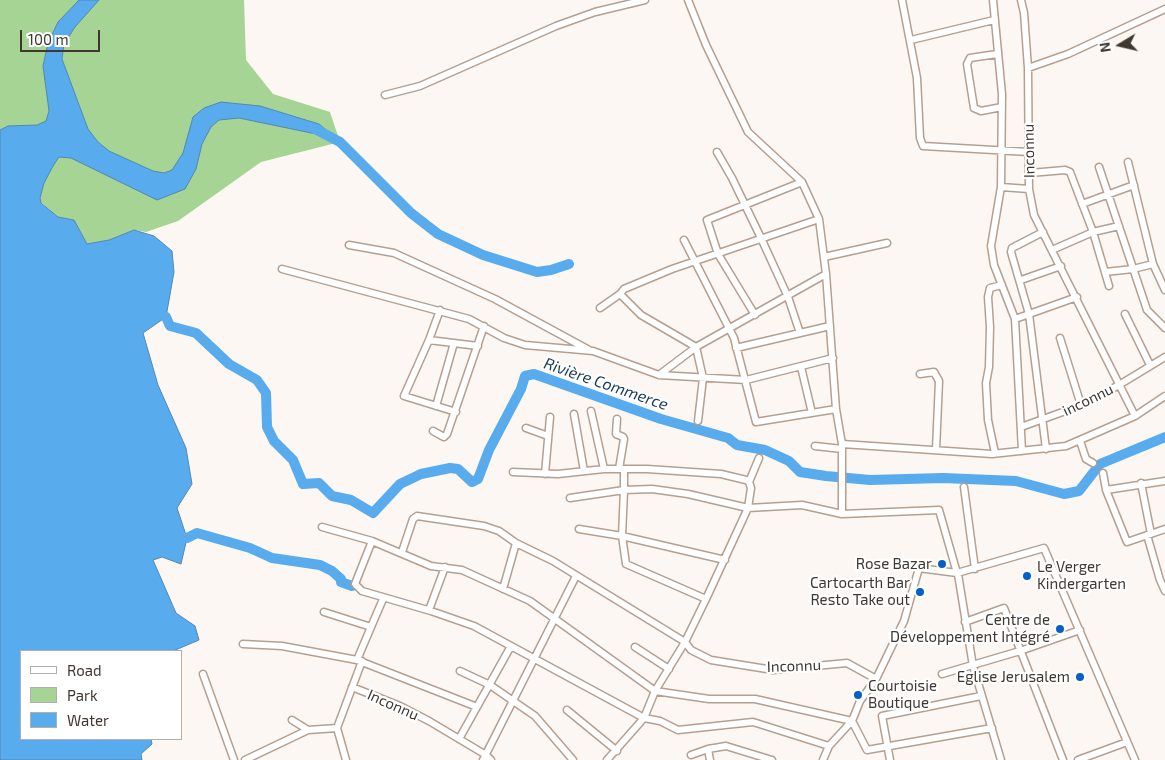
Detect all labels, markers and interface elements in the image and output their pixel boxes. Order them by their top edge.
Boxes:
scale bar [22,20,102,52]
north arrow [1095,20,1145,70]
text: 100 m [28,30,69,48]
text: N [1096,41,1114,54]
street label: Inconnu [1020,124,1038,178]
water label: Rivière Commerce [541,354,671,414]
street label: inconnu [1060,380,1116,420]
place label: Rose Bazar [856,555,932,573]
marker: Rose Bazar [936,558,948,570]
place label: Le Verger Kindergarten [1037,558,1126,593]
marker: Le Verger Kindergarten [1021,570,1033,582]
place label: Cartocarth Bar Resto Take out [810,574,910,609]
marker: Cartocarth Bar Resto Take out [914,586,926,598]
place label: Centre de Développement Intégré [890,611,1050,646]
marker: Centre de Développement Intégré [1054,623,1066,635]
legend [20,650,182,740]
street label: Inconnu [767,656,821,676]
text: Road [67,661,102,679]
place label: Eglise Jerusalem [957,668,1070,686]
marker: Eglise Jerusalem [1074,671,1086,683]
place label: Courtoisie Boutique [868,677,937,712]
text: Park [67,686,98,704]
street label: Inconnu [365,686,421,724]
marker: Courtoisie Boutique [852,689,864,701]
text: Water [67,711,109,729]

